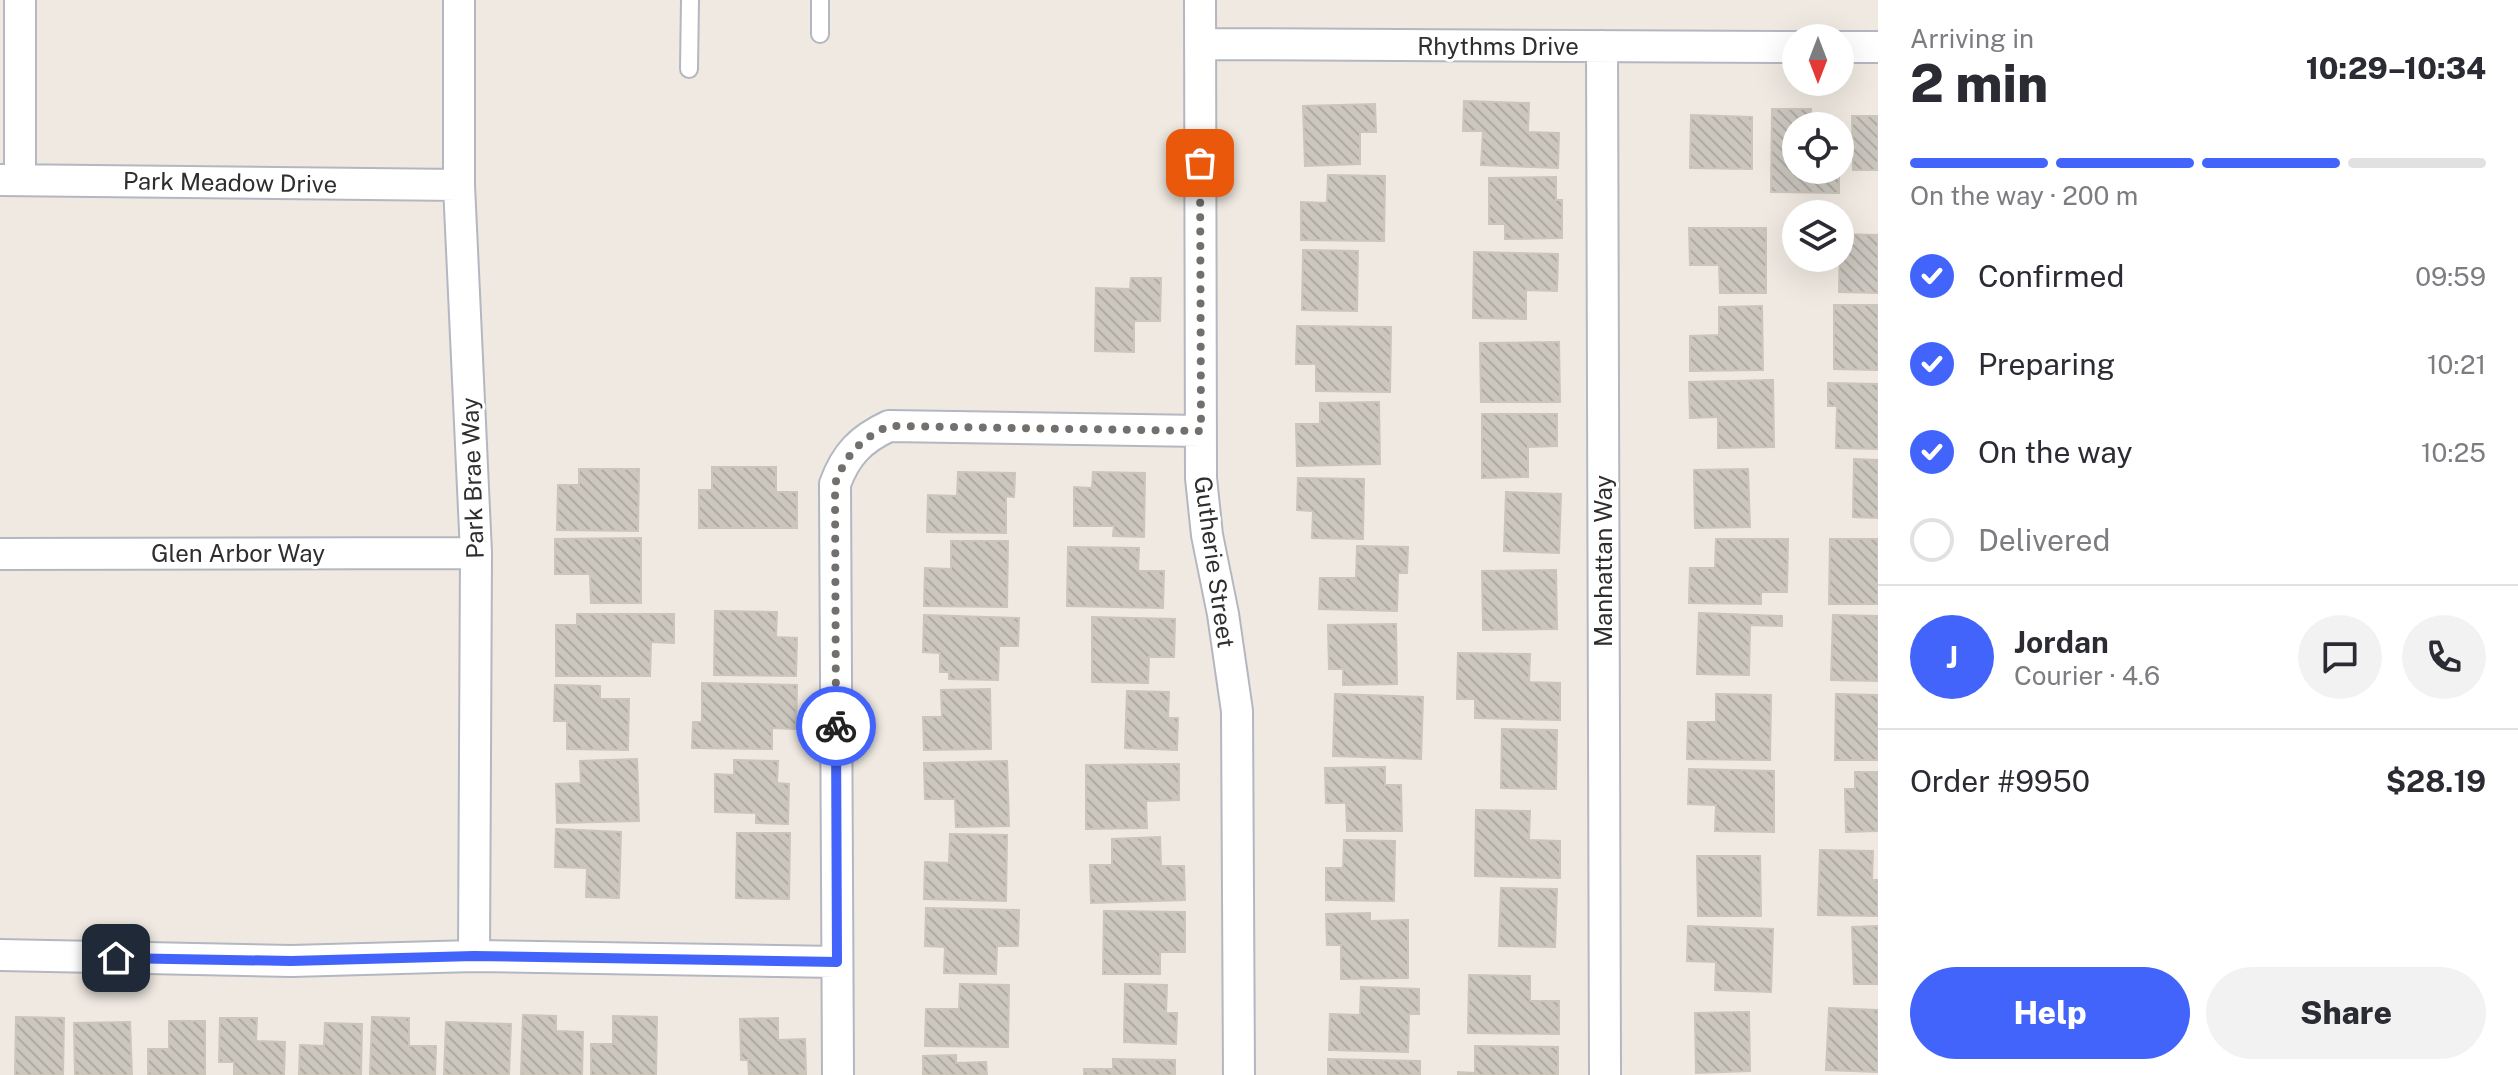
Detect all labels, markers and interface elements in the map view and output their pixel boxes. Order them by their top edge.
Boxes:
text: Arriving in [1910,23,2034,54]
north arrow [1782,24,1854,96]
map controls [1782,24,1854,272]
street label: Rhythms Drive [1417,32,1579,60]
text: 10:29–10:34 [2306,50,2486,86]
text: 2 min [1910,53,2048,114]
button: locate [1782,112,1854,184]
pin [1166,129,1234,197]
icon: bag [1178,141,1222,185]
street label: Park Meadow Drive [123,166,337,198]
text: On the way · 200 m [1910,180,2138,211]
button: layers [1782,200,1854,272]
icon: check [1910,254,1954,298]
text: Confirmed [1978,258,2124,294]
text: 09:59 [2415,261,2486,292]
icon: check [1910,342,1954,386]
text: Preparing [1978,346,2115,382]
text: 10:21 [2427,349,2486,380]
street label: Park Brae Way [455,397,489,559]
icon: check [1910,430,1954,474]
text: On the way [1978,434,2132,470]
text: 10:25 [2421,437,2486,468]
street label: Gutherie Street [1189,474,1241,650]
street label: Manhattan Way [1589,475,1617,647]
text: Delivered [1978,522,2110,558]
street label: Glen Arbor Way [151,539,325,567]
button: chat [2298,615,2382,699]
button: phone [2402,615,2486,699]
text: Jordan [2014,624,2109,660]
text: J [1946,639,1958,675]
text: Courier · 4.6 [2014,660,2160,691]
courier [796,686,876,766]
icon: bike [814,704,858,748]
text: Order #9950 [1910,763,2090,799]
text: $28.19 [2386,763,2486,799]
pin [82,924,150,992]
icon: home [94,936,138,980]
button: Help [1910,967,2190,1059]
button: Share [2206,967,2486,1059]

